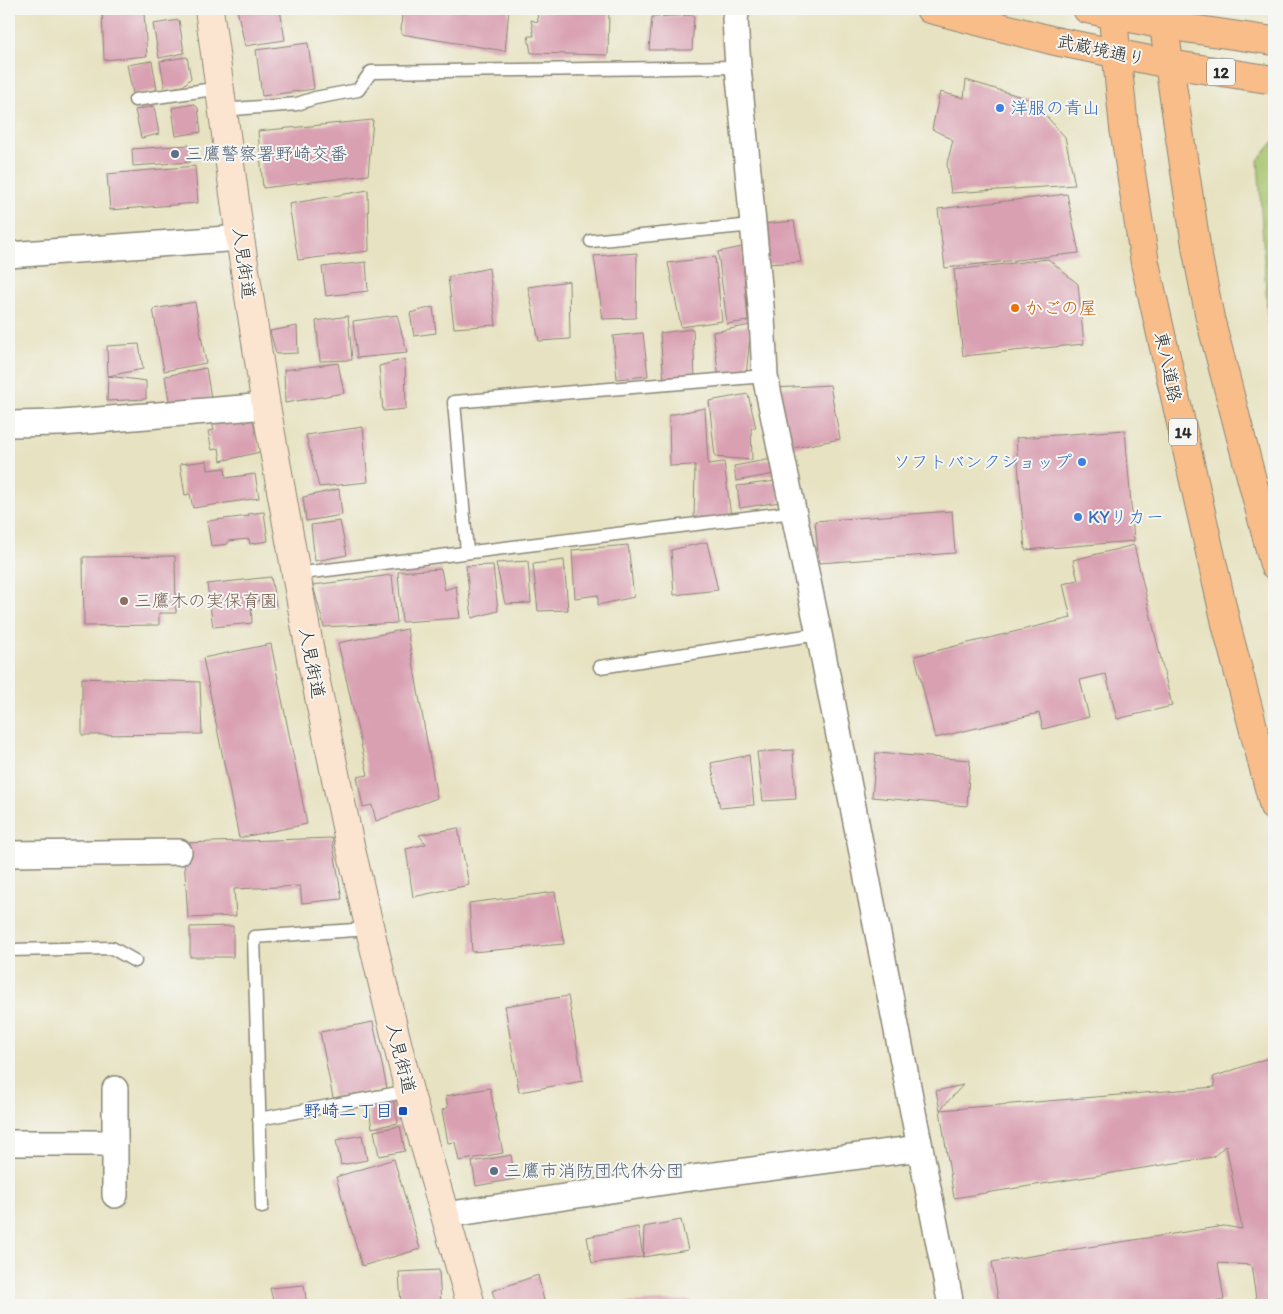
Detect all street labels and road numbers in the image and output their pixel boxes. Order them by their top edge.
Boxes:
street label: 武蔵境通り [1055,30,1147,70]
road number: 12 [1207,58,1235,86]
street label: 人見街道 [228,226,260,300]
street label: 東八道路 [1150,329,1186,405]
road number: 14 [1169,418,1197,446]
street label: 人見街道 [294,626,330,700]
street label: 人見街道 [382,1020,420,1096]

